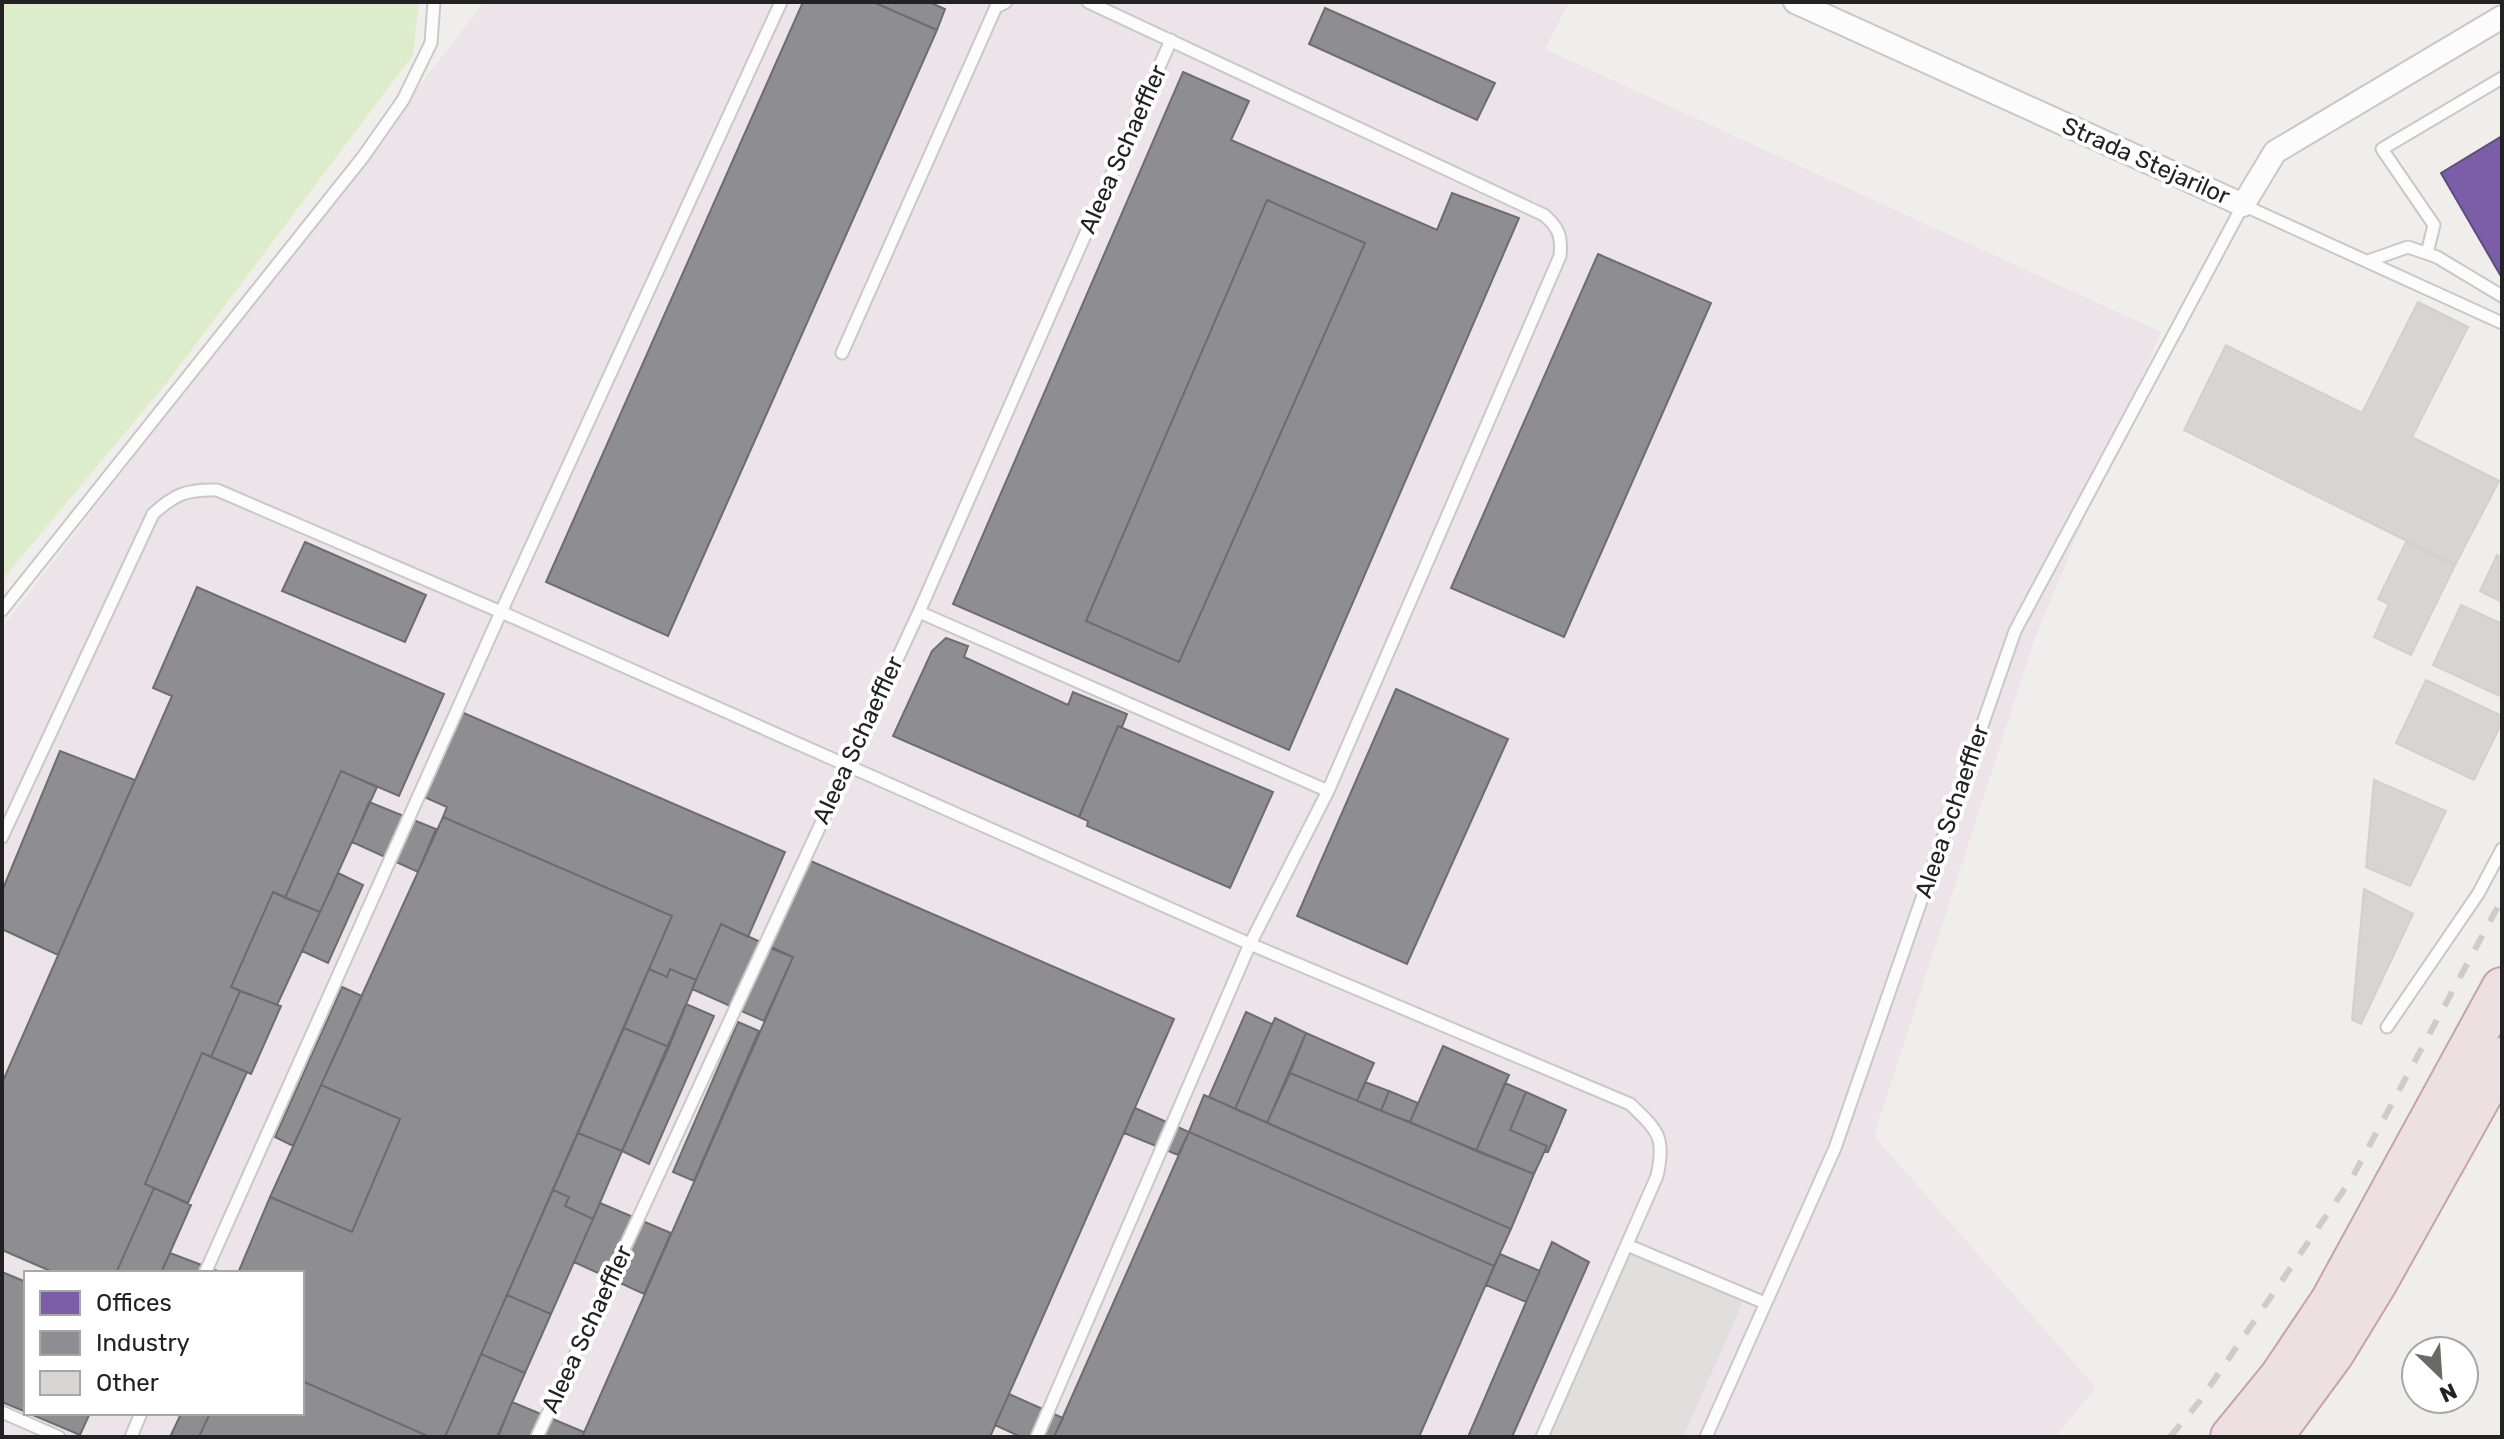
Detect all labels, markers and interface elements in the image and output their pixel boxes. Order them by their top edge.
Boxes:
street label: Aleea Schaeffler [1073,60,1173,238]
street label: Strada Stejarilor [2058,111,2234,211]
street label: Aleea Schaeffler [807,652,909,828]
street label: Aleea Schaeffler [1909,721,1995,901]
street label: Aleea Schaeffler [536,1241,638,1417]
legend [24,1271,304,1415]
text: Offices [96,1289,172,1317]
text: Industry [96,1329,190,1357]
north arrow [2400,1335,2480,1415]
text: Other [96,1369,159,1397]
text: N [2435,1377,2461,1408]

